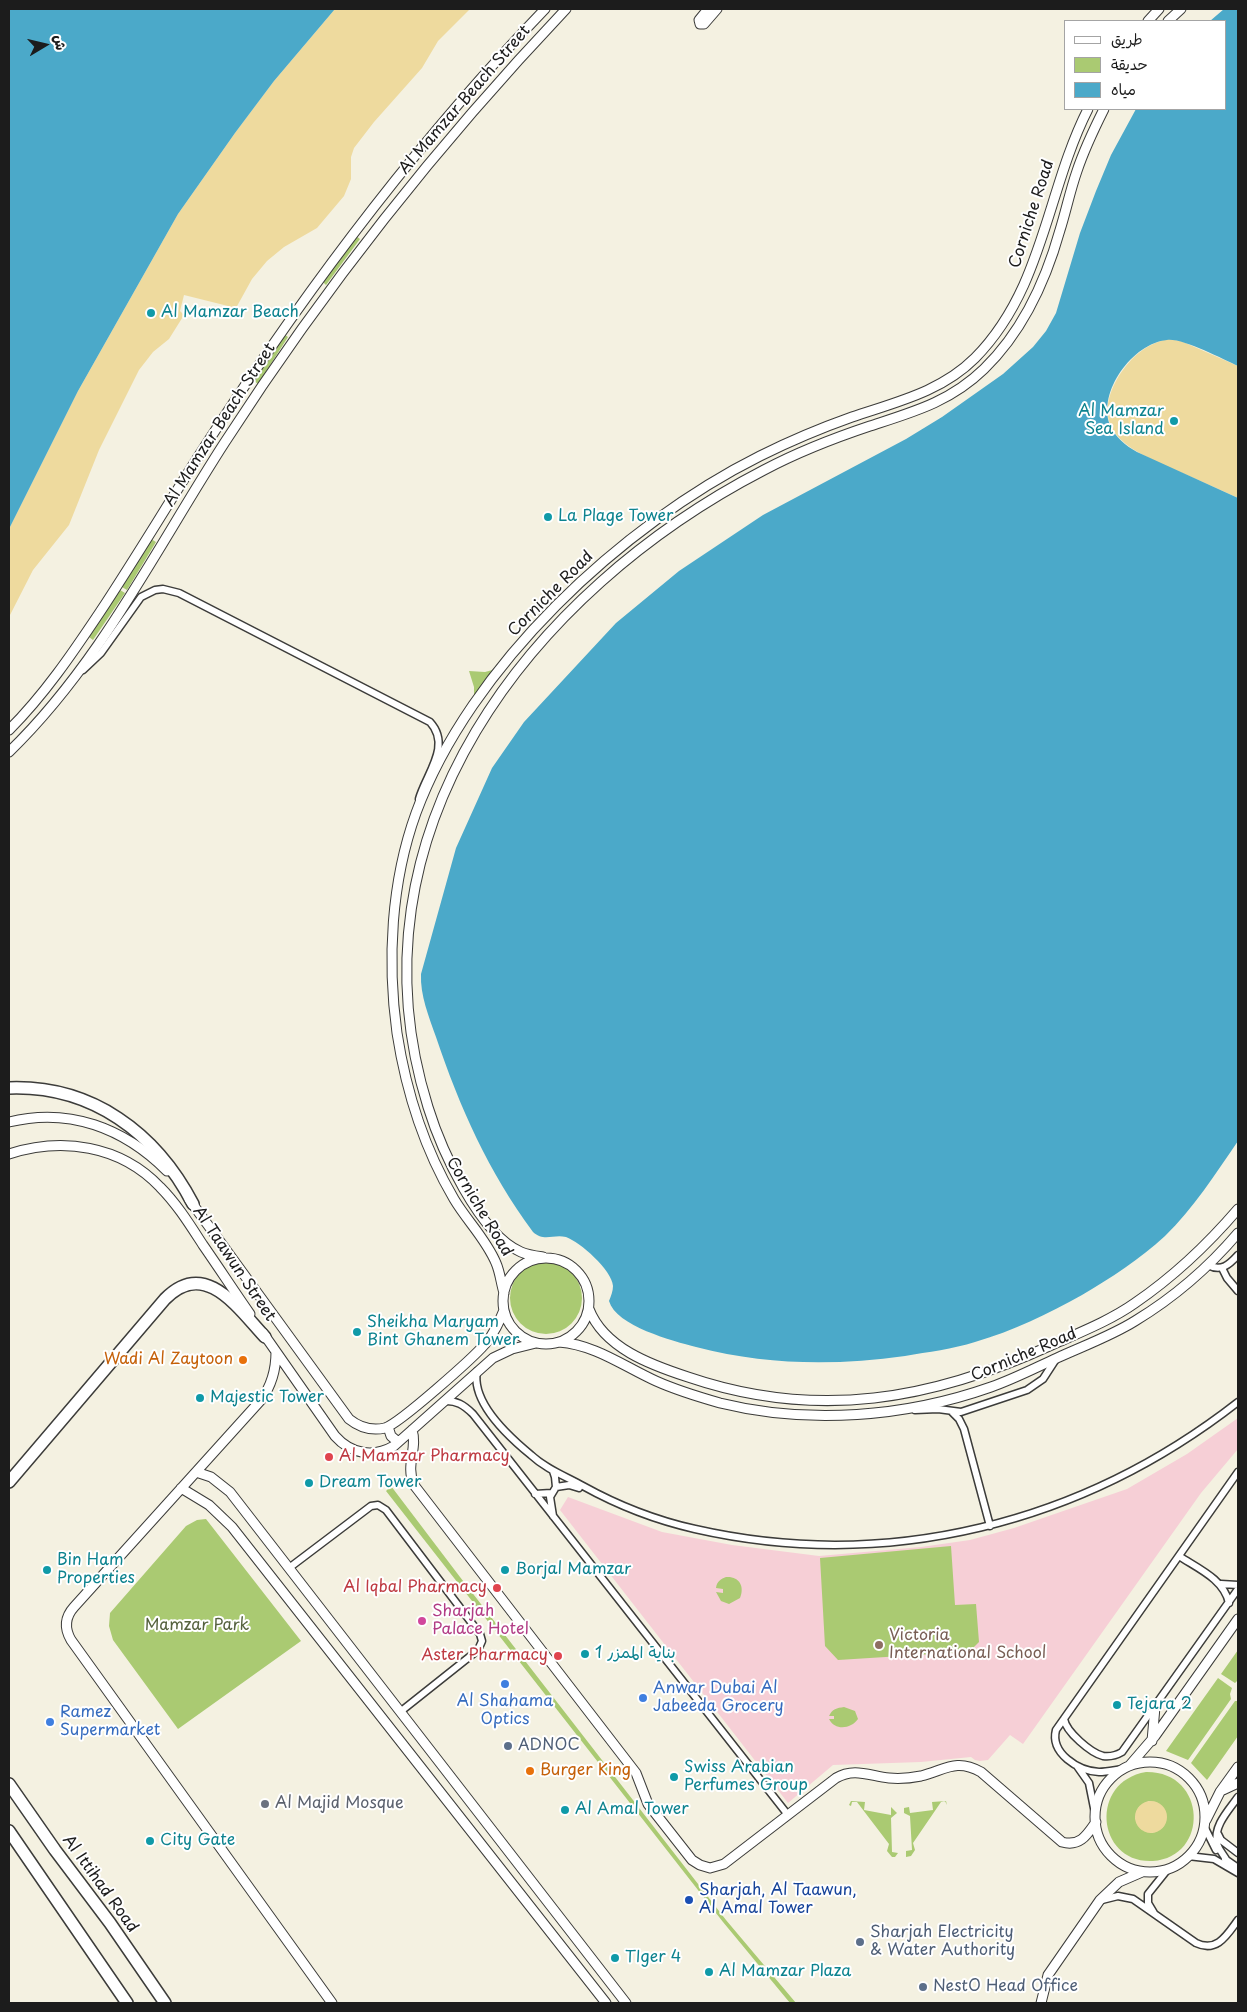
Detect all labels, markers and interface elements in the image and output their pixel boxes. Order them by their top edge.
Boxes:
north arrow [20,20,70,70]
legend [1064,20,1227,110]
street label: Al Mamzar Beach Street [395,22,535,178]
text: طريق [1111,27,1143,50]
text: ش [49,33,72,52]
text: حديقة [1111,52,1148,75]
text: مياه [1111,77,1136,100]
street label: Corniche Road [1005,157,1059,271]
place label: Al Mamzar Beach [161,303,299,323]
marker: Al Mamzar Beach [145,307,157,319]
street label: Al Mamzar Beach Street [160,340,280,510]
place label: Al Mamzar Sea Island [1078,402,1164,440]
marker: Al Mamzar Sea Island [1168,415,1180,427]
place label: La Plage Tower [558,507,673,527]
marker: La Plage Tower [542,511,554,523]
street label: Corniche Road [504,547,598,641]
street label: Corniche Road [442,1154,516,1260]
street label: Al Taawun Street [188,1203,280,1325]
place label: Sheikha Maryam Bint Ghanem Tower [367,1313,519,1351]
street label: Corniche Road [968,1324,1080,1386]
marker: Sheikha Maryam Bint Ghanem Tower [351,1326,363,1338]
place label: Wadi Al Zaytoon [104,1350,233,1370]
marker: Wadi Al Zaytoon [237,1354,249,1366]
place label: Majestic Tower [210,1388,324,1408]
marker: Majestic Tower [194,1392,206,1404]
place label: Al Mamzar Pharmacy [339,1447,510,1467]
marker: Al Mamzar Pharmacy [323,1451,335,1463]
place label: Dream Tower [319,1473,421,1493]
marker: Dream Tower [303,1477,315,1489]
place label: Bin Ham Properties [57,1551,135,1589]
place label: Borjal Mamzar [515,1560,631,1580]
marker: Bin Ham Properties [41,1564,53,1576]
marker: Borjal Mamzar [499,1564,511,1576]
place label: Al Iqbal Pharmacy [343,1578,487,1598]
marker: Al Iqbal Pharmacy [491,1582,503,1594]
place label: Sharjah Palace Hotel [432,1602,529,1640]
marker: Sharjah Palace Hotel [416,1615,428,1627]
park label: Mamzar Park [145,1616,249,1636]
place label: Victoria International School [889,1626,1046,1664]
marker: Victoria International School [873,1639,885,1651]
place label: بناية الممزر 1 [595,1644,676,1664]
place label: Aster Pharmacy [421,1646,548,1666]
marker: بناية الممزر 1 [579,1648,591,1660]
marker: Aster Pharmacy [552,1650,564,1662]
marker: Al Shahama Optics [499,1678,511,1690]
place label: Anwar Dubai Al Jabeeda Grocery [653,1679,784,1717]
place label: Al Shahama Optics [457,1692,553,1730]
marker: Anwar Dubai Al Jabeeda Grocery [637,1692,649,1704]
place label: Tejara 2 [1127,1695,1192,1715]
marker: Tejara 2 [1111,1699,1123,1711]
place label: Ramez Supermarket [60,1703,160,1741]
marker: Ramez Supermarket [44,1716,56,1728]
place label: ADNOC [518,1736,580,1756]
marker: ADNOC [502,1740,514,1752]
place label: Swiss Arabian Perfumes Group [684,1758,808,1796]
place label: Burger King [540,1761,631,1781]
marker: Burger King [524,1765,536,1777]
marker: Swiss Arabian Perfumes Group [668,1771,680,1783]
place label: Al Majid Mosque [275,1794,404,1814]
marker: Al Majid Mosque [259,1798,271,1810]
place label: Al Amal Tower [575,1800,689,1820]
marker: Al Amal Tower [559,1804,571,1816]
street label: Al Ittihad Road [58,1831,142,1937]
place label: City Gate [160,1831,235,1851]
marker: City Gate [144,1835,156,1847]
place label: Sharjah, Al Taawun, Al Amal Tower [699,1881,857,1919]
marker: Sharjah, Al Taawun, Al Amal Tower [683,1894,695,1906]
place label: Sharjah Electricity & Water Authority [870,1923,1015,1961]
marker: Sharjah Electricity & Water Authority [854,1936,866,1948]
place label: TIger 4 [625,1948,681,1968]
marker: TIger 4 [609,1952,621,1964]
place label: Al Mamzar Plaza [719,1962,851,1982]
marker: Al Mamzar Plaza [703,1966,715,1978]
place label: NestO Head Office [933,1977,1078,1997]
marker: NestO Head Office [917,1981,929,1993]

